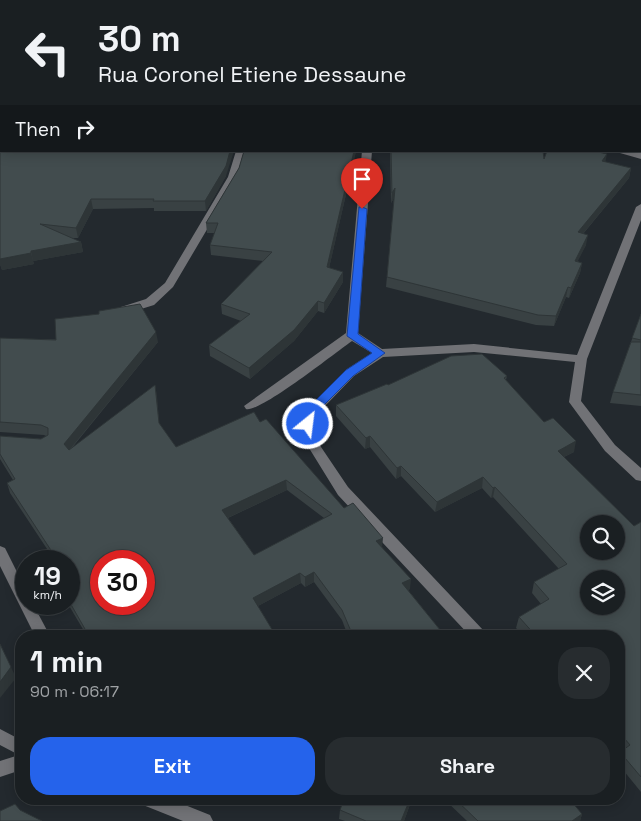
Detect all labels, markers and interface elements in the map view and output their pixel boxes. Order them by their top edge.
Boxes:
text: 30 m [98,17,181,61]
icon: left [15,20,80,85]
text: Rua Coronel Etiene Dessaune [98,60,407,88]
icon: right [71,115,99,143]
text: Then [15,117,61,142]
pin [341,158,383,209]
icon: arrive [348,165,376,193]
position arrow [281,397,333,449]
map controls [580,515,625,615]
button: search [580,515,625,560]
speed limit sign: 30 [90,550,155,615]
text: 19 [34,560,61,592]
button: layers [580,570,625,615]
text: km/h [33,587,62,603]
text: 1 min [30,642,103,681]
button: close [558,647,610,699]
text: 90 m · 06:17 [30,681,119,702]
button: Exit [30,737,315,795]
button: Share [325,737,610,795]

